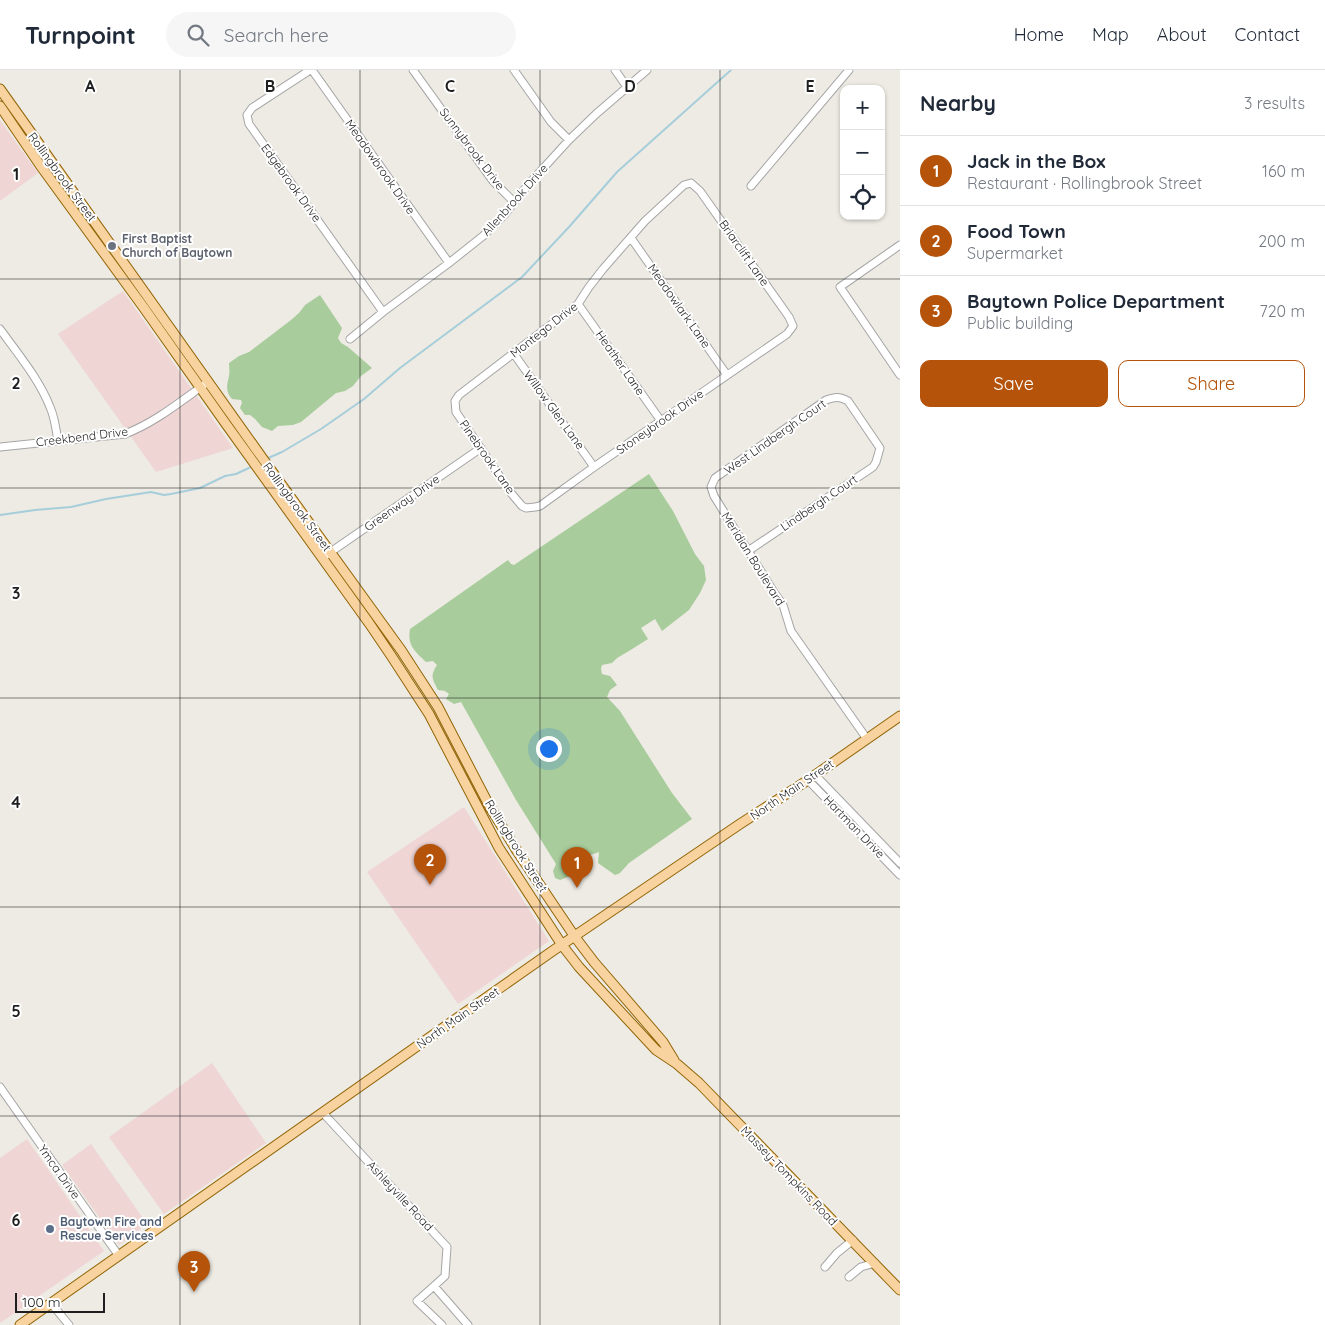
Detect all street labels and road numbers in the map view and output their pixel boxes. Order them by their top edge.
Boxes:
street label: Sunnybrook Drive [437,105,508,193]
street label: Meadowbrook Drive [342,116,419,217]
street label: Rollingbrook Street [25,129,100,224]
street label: Edgebrook Drive [258,141,325,225]
street label: Allenbrook Drive [478,160,551,239]
street label: Briarclift Lane [716,217,773,289]
street label: Meadowlark Lane [645,261,714,351]
street label: Montego Drive [507,298,581,361]
street label: Heather Lane [593,327,648,398]
street label: Willow Glen Lane [521,367,588,452]
street label: Stoneybrook Drive [613,386,706,457]
street label: West Lindbergh Court [721,396,829,477]
street label: Pinebrook Lane [456,417,519,497]
street label: Creekbend Drive [35,423,129,450]
street label: Rollingbrook Street [260,459,335,554]
street label: Greenway Drive [361,471,442,534]
street label: Lindbergh Court [777,471,860,534]
street label: Meridian Boulevard [719,509,788,608]
street label: North Main Street [747,756,836,823]
street label: Hartman Drive [821,792,888,861]
street label: Rollingbrook Street [482,797,551,895]
street label: North Main Street [413,983,502,1052]
street label: Massey-Tompkins Road [738,1123,841,1229]
street label: Ymca Drive [35,1142,84,1202]
street label: Ashleyville Road [364,1157,437,1234]

